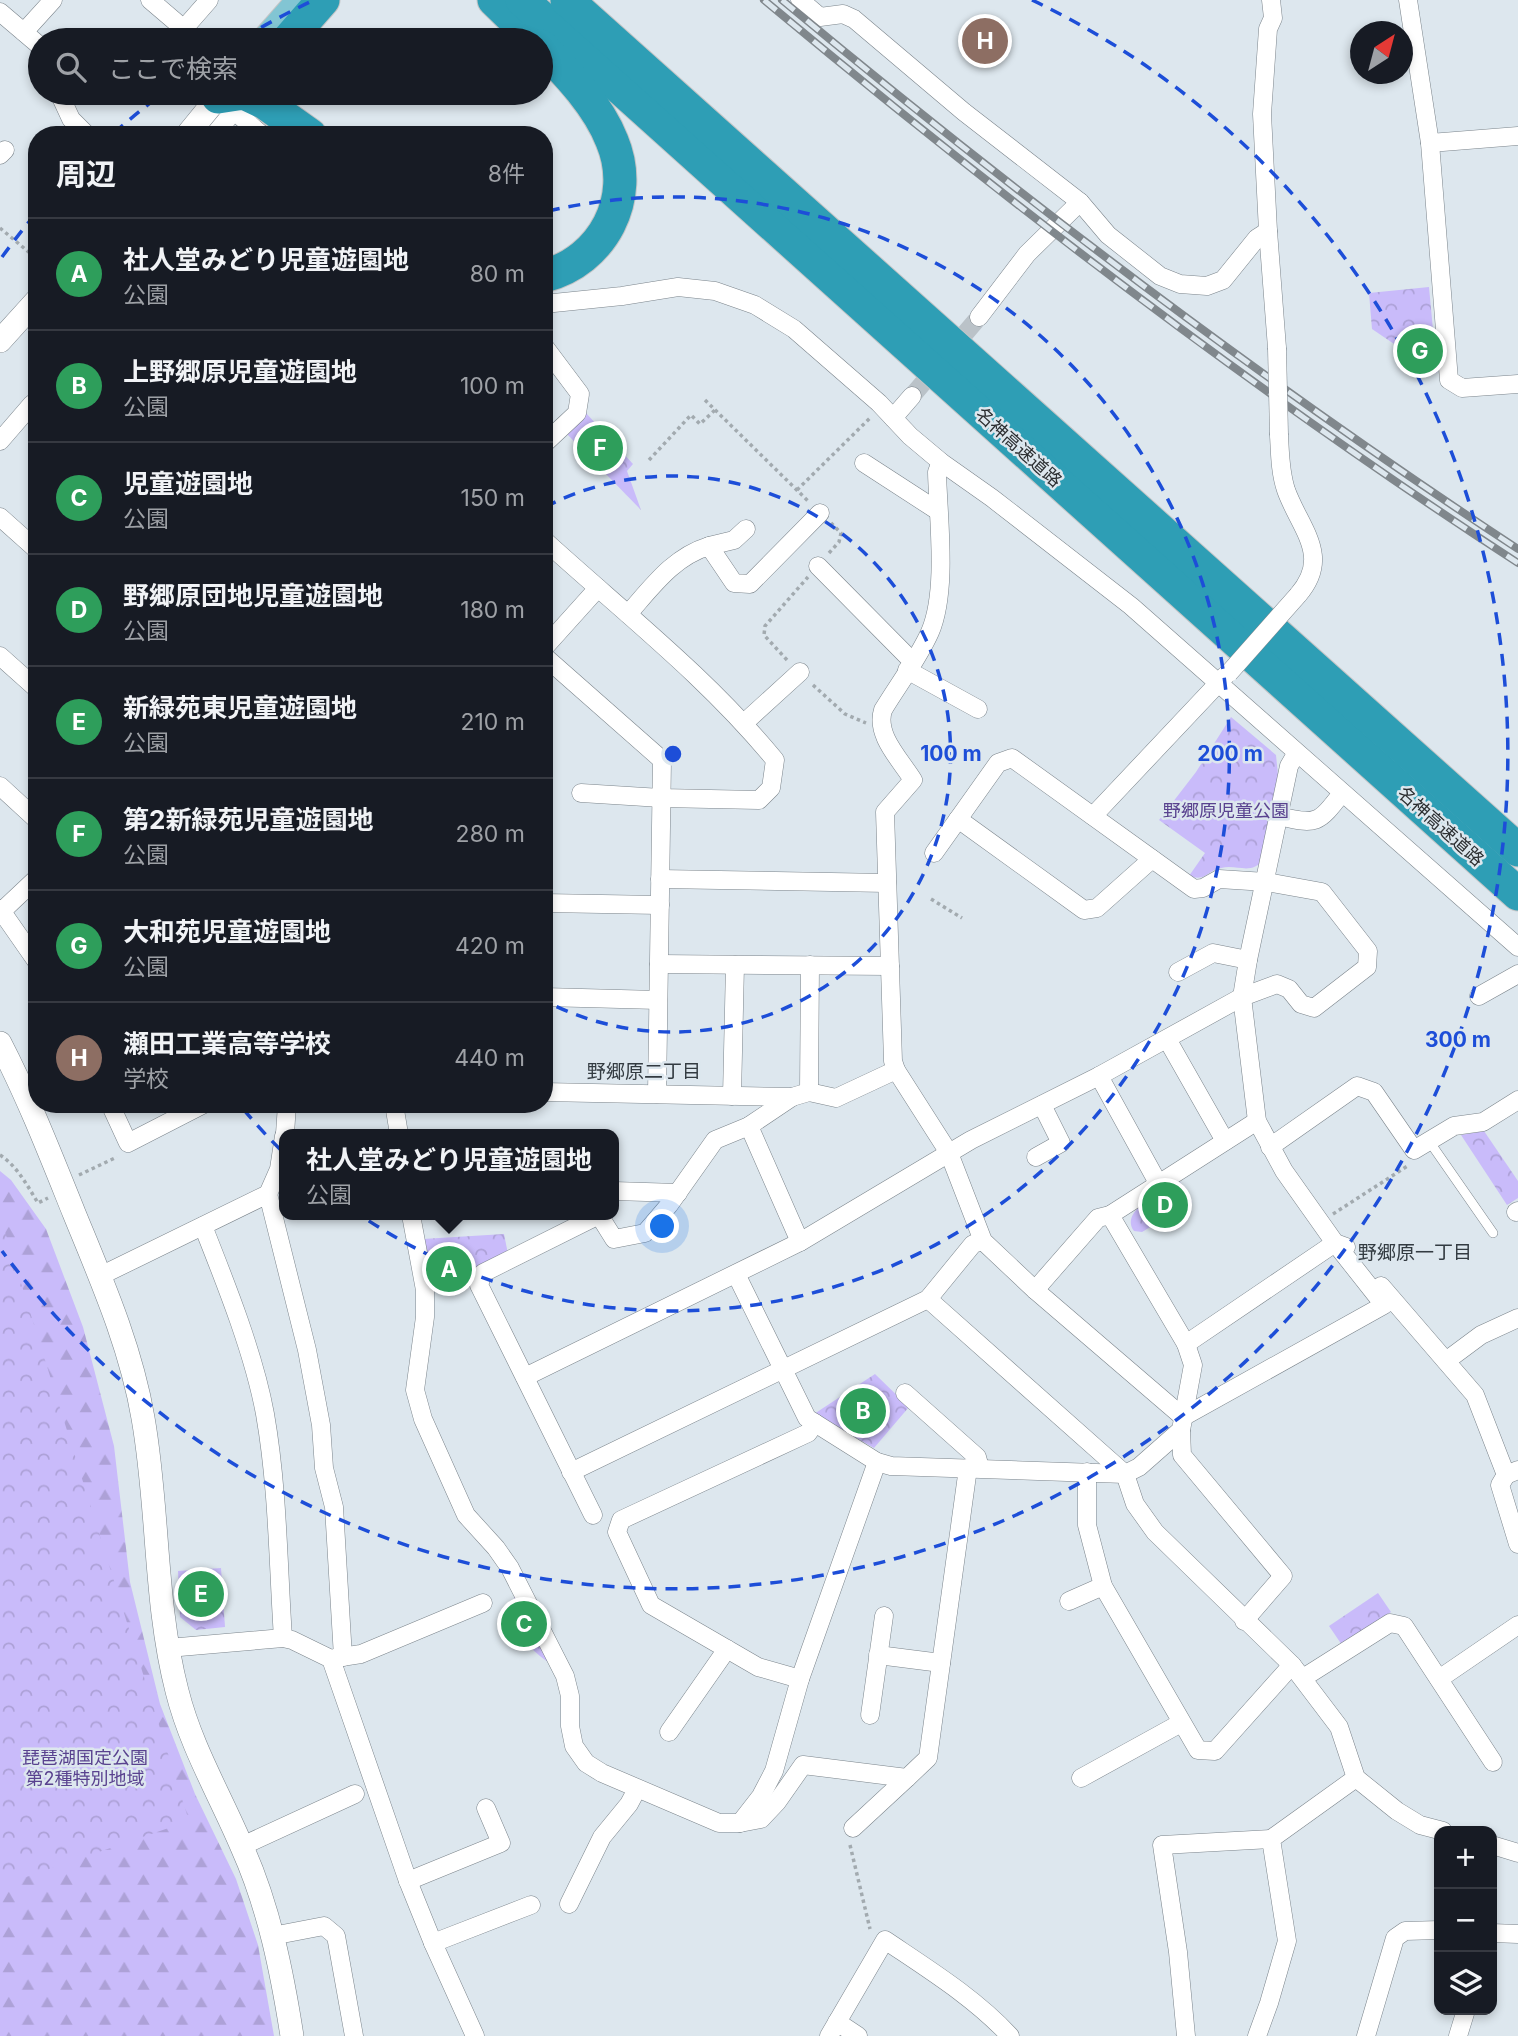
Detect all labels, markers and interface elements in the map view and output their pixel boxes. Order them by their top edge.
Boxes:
pin: H [962,15,1008,67]
north arrow [1350,21,1413,84]
search box [28,28,553,105]
icon: search [52,48,90,86]
text: ここで検索 [108,53,238,84]
text: 周辺 [56,156,116,192]
text: 8件 [488,160,525,188]
text: 社人堂みどり児童遊園地 [123,244,409,275]
text: A [70,260,88,288]
text: 80 m [470,260,525,288]
text: 公園 [123,281,169,309]
pin: G [1397,325,1443,377]
text: 上野郷原児童遊園地 [123,356,357,387]
text: B [71,372,87,400]
text: 100 m [460,372,525,400]
text: 公園 [123,393,169,421]
street label: 名神高速道路 [972,403,1066,491]
pin: F [577,422,623,474]
text: 児童遊園地 [123,468,253,499]
text: C [70,484,88,512]
text: 150 m [461,484,525,512]
text: 公園 [123,505,169,533]
text: 野郷原団地児童遊園地 [123,580,383,611]
text: D [71,596,87,624]
text: 180 m [460,596,525,624]
text: 公園 [123,617,169,645]
text: 新緑苑東児童遊園地 [123,692,357,723]
text: E [72,708,86,736]
text: 210 m [460,708,525,736]
text: 公園 [123,729,169,757]
text: 100 m [920,741,982,766]
text: 200 m [1197,741,1263,766]
centre of rings [661,742,685,766]
street label: 名神高速道路 [1394,782,1488,870]
park label: 野郷原児童公園 [1163,800,1289,821]
text: 第2新緑苑児童遊園地 [123,804,373,835]
text: F [72,820,86,848]
text: 280 m [456,820,525,848]
text: 公園 [123,841,169,869]
text: 大和苑児童遊園地 [123,916,331,947]
text: G [70,932,88,960]
text: 420 m [455,932,525,960]
text: 公園 [123,953,169,981]
text: 300 m [1425,1027,1491,1052]
text: 瀬田工業高等学校 [123,1028,331,1059]
text: H [70,1044,88,1072]
text: 440 m [454,1044,525,1072]
district label: 野郷原二丁目 [587,1060,701,1083]
text: 学校 [123,1065,169,1093]
popup [279,1129,619,1220]
text: 社人堂みどり児童遊園地 [306,1144,592,1175]
pin: D [1142,1179,1188,1231]
text: 公園 [306,1181,352,1209]
your location [645,1209,679,1243]
district label: 野郷原一丁目 [1358,1241,1472,1264]
pin: A [426,1243,472,1295]
pin: B [840,1385,886,1437]
pin: E [178,1568,224,1620]
pin: C [501,1598,547,1650]
park label: 琵琶湖国定公園 第2種特別地域 [22,1747,148,1789]
map controls [1434,1826,1497,2015]
button: + [1434,1826,1497,1889]
button: − [1434,1889,1497,1952]
button: layers [1434,1952,1497,2015]

